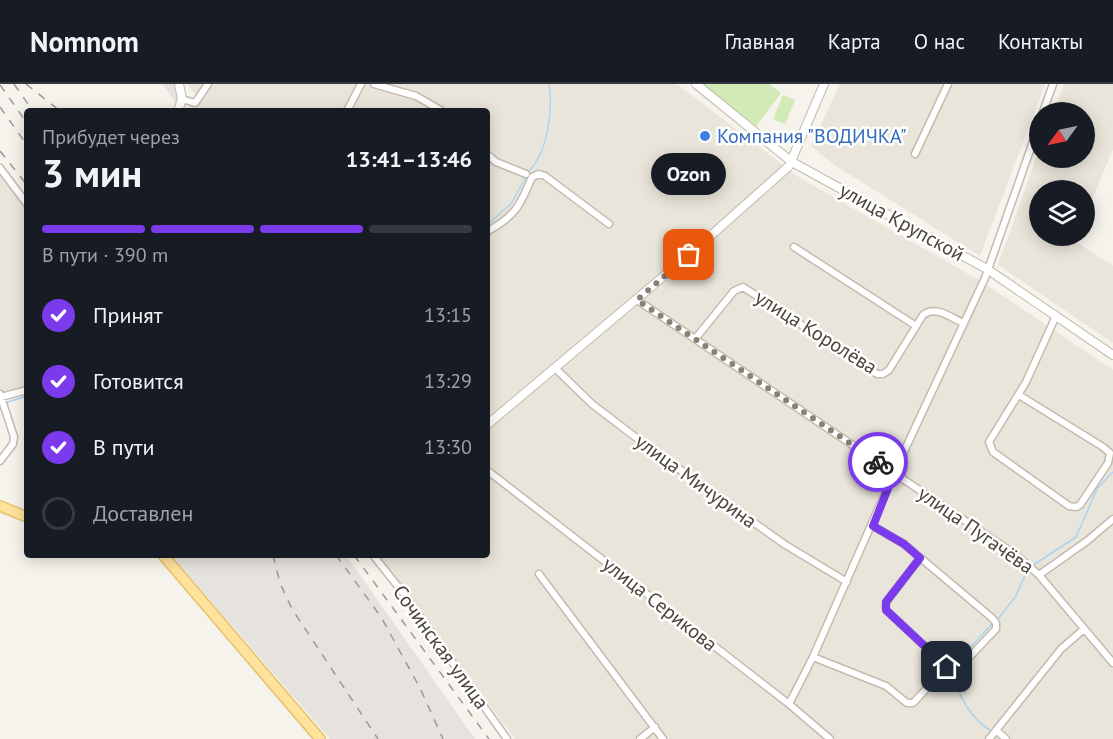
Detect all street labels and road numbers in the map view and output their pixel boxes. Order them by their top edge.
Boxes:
street label: улица Крупской [835,177,969,267]
street label: улица Королёва [750,284,882,380]
street label: улица Мичурина [630,428,762,534]
street label: улица Пугачёва [913,480,1039,580]
street label: улица Серикова [597,551,723,657]
street label: Сочинская улица [387,580,495,714]

